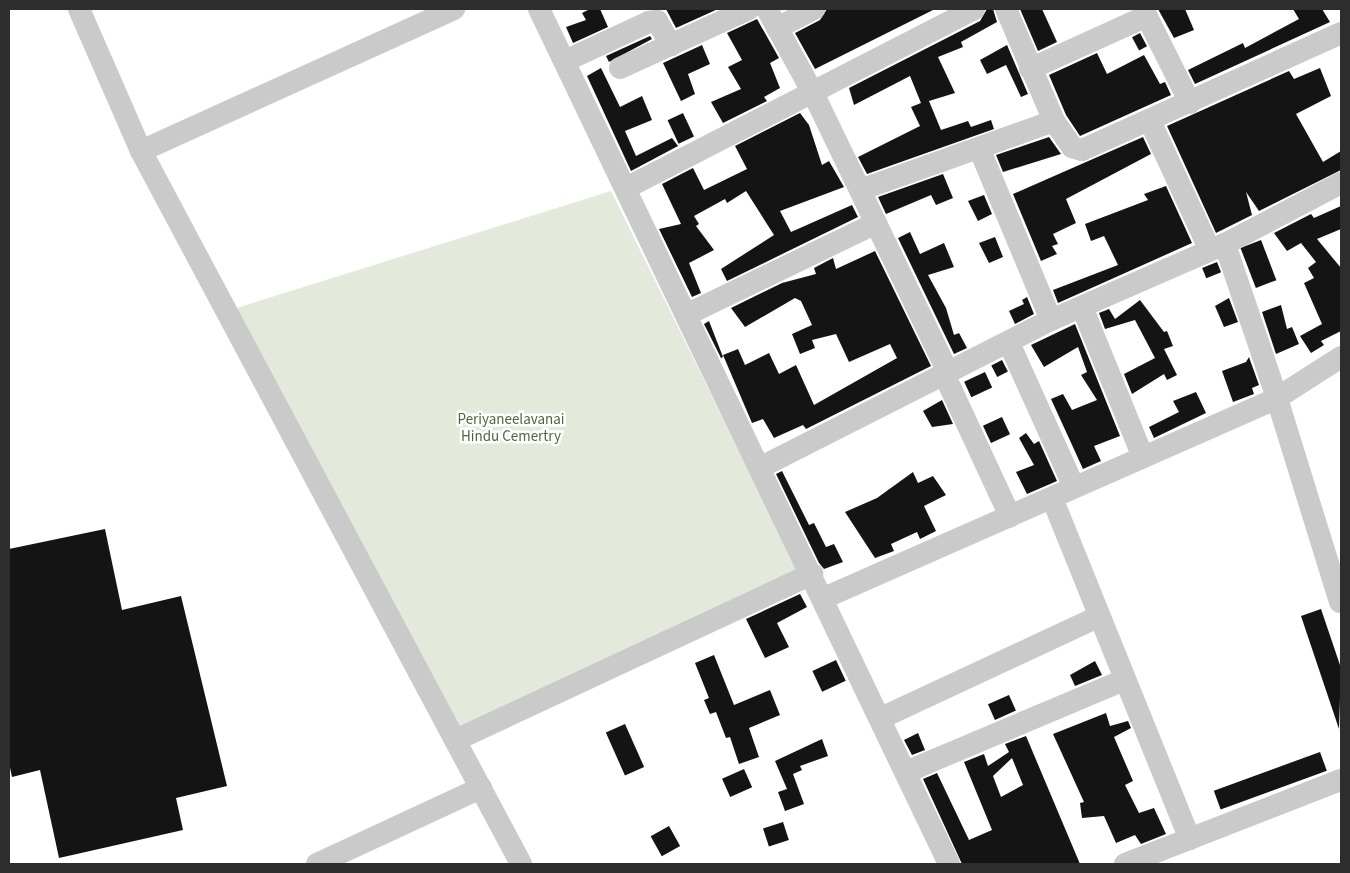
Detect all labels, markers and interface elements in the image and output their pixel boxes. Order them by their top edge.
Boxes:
park label: Periyaneelavanai Hindu Cemertry [458,410,564,445]

